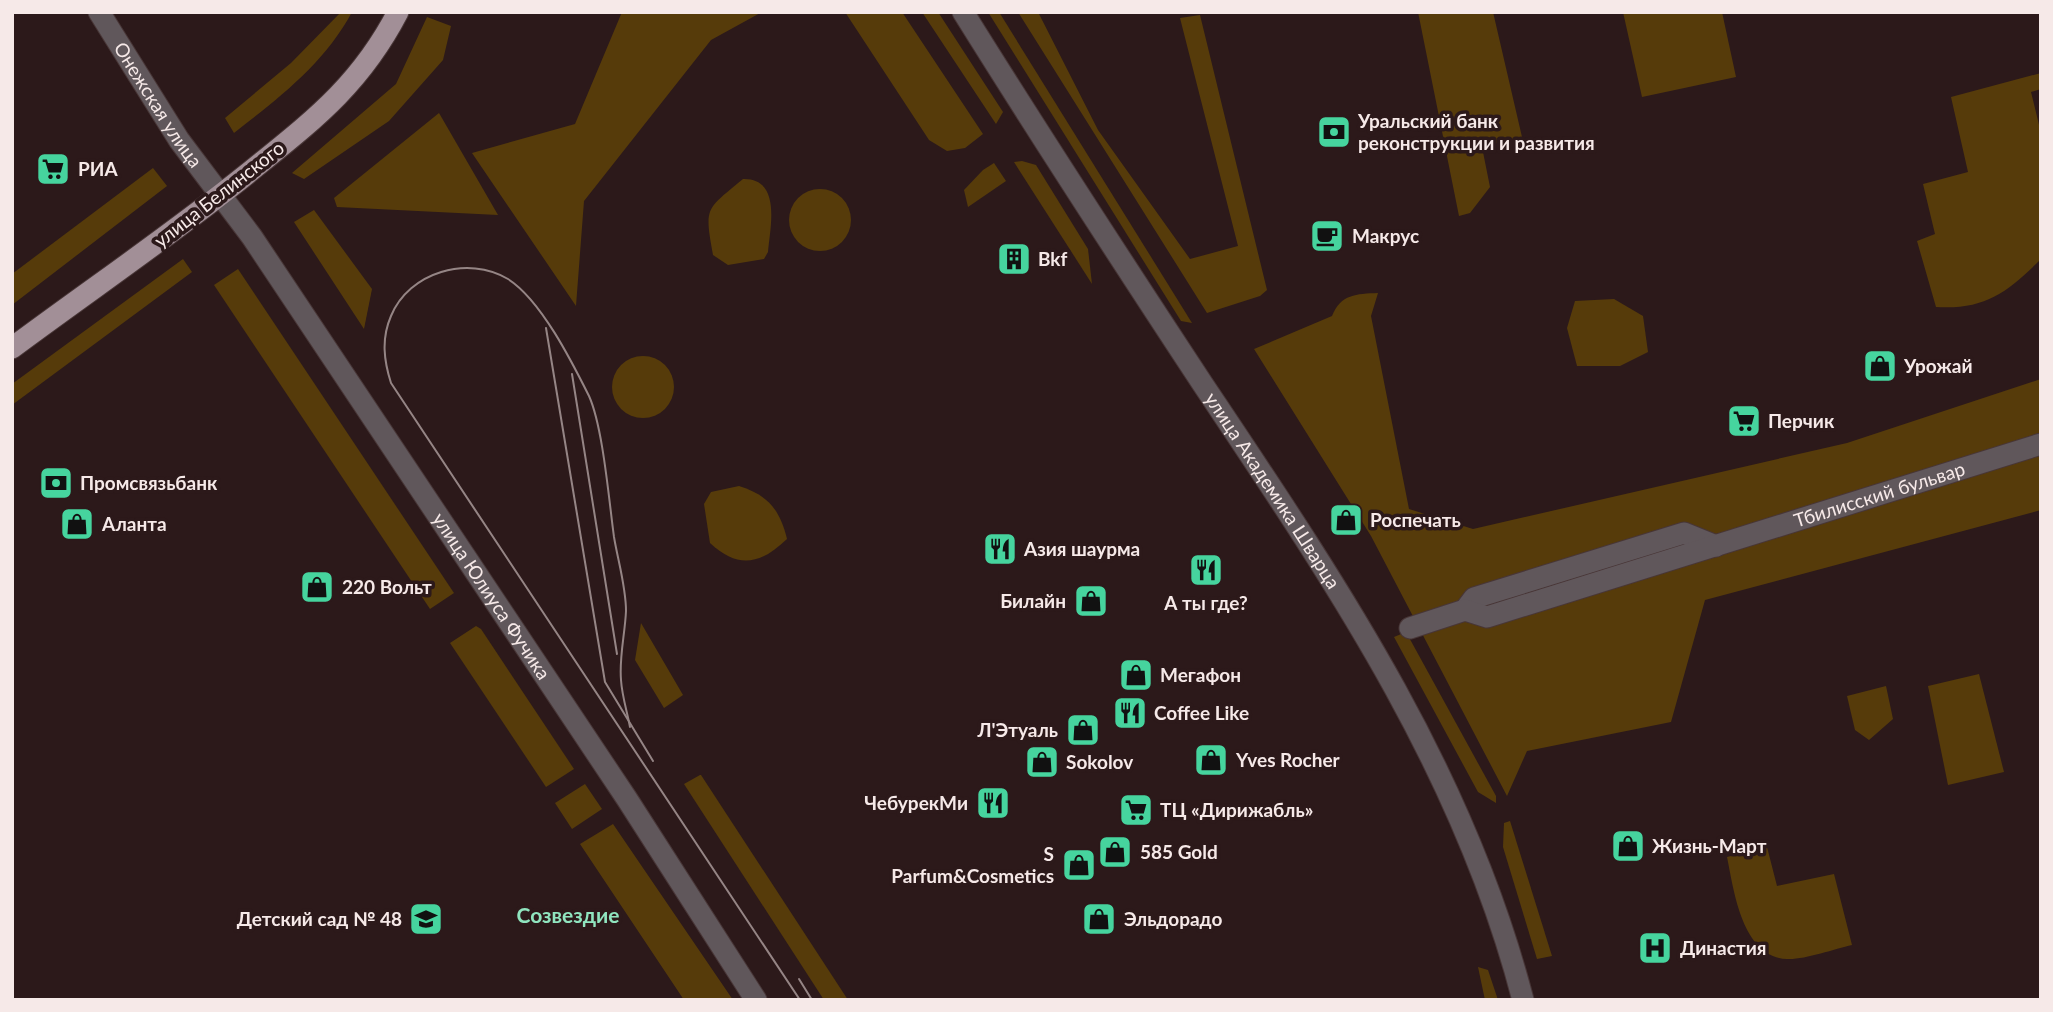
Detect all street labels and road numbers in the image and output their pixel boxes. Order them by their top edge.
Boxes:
street label: Онежская улица [110,37,208,172]
street label: улица Белинского [149,136,288,252]
street label: улица Академика Шварца [1201,388,1346,593]
street label: Тбилисский бульвар [1791,456,1968,532]
street label: улица Юлиуса Фучика [428,508,556,683]

